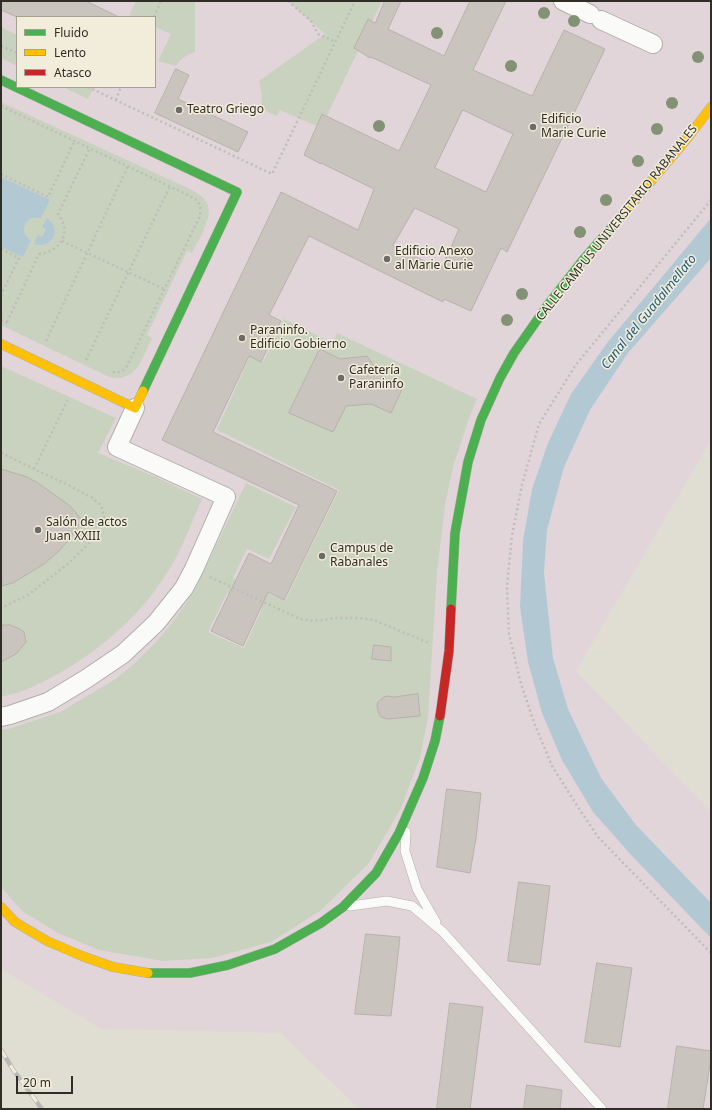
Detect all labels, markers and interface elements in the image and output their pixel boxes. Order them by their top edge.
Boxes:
legend [16,16,156,88]
text: Fluido [54,24,88,41]
text: Lento [54,44,86,61]
text: Atasco [54,64,92,81]
place label: Teatro Griego [187,103,264,117]
marker: Teatro Griego [174,105,184,115]
place label: Edificio Marie Curie [541,113,606,141]
marker: Edificio Marie Curie [528,122,538,132]
street label: CALLE CAMPUS UNIVERSITARIO RABANALES [533,122,701,324]
place label: Edificio Anexo al Marie Curie [395,245,474,273]
water label: Canal del Guadalmellato [598,252,700,372]
marker: Edificio Anexo al Marie Curie [382,254,392,264]
place label: Paraninfo. Edificio Gobierno [250,324,346,352]
marker: Paraninfo. Edificio Gobierno [237,333,247,343]
place label: Cafetería Paraninfo [349,364,404,392]
marker: Cafetería Paraninfo [336,373,346,383]
place label: Salón de actos Juan XXIII [46,516,127,544]
marker: Salón de actos Juan XXIII [33,525,43,535]
place label: Campus de Rabanales [330,542,393,570]
marker: Campus de Rabanales [317,551,327,561]
scale bar [18,1068,75,1094]
text: 20 m [23,1074,51,1091]

